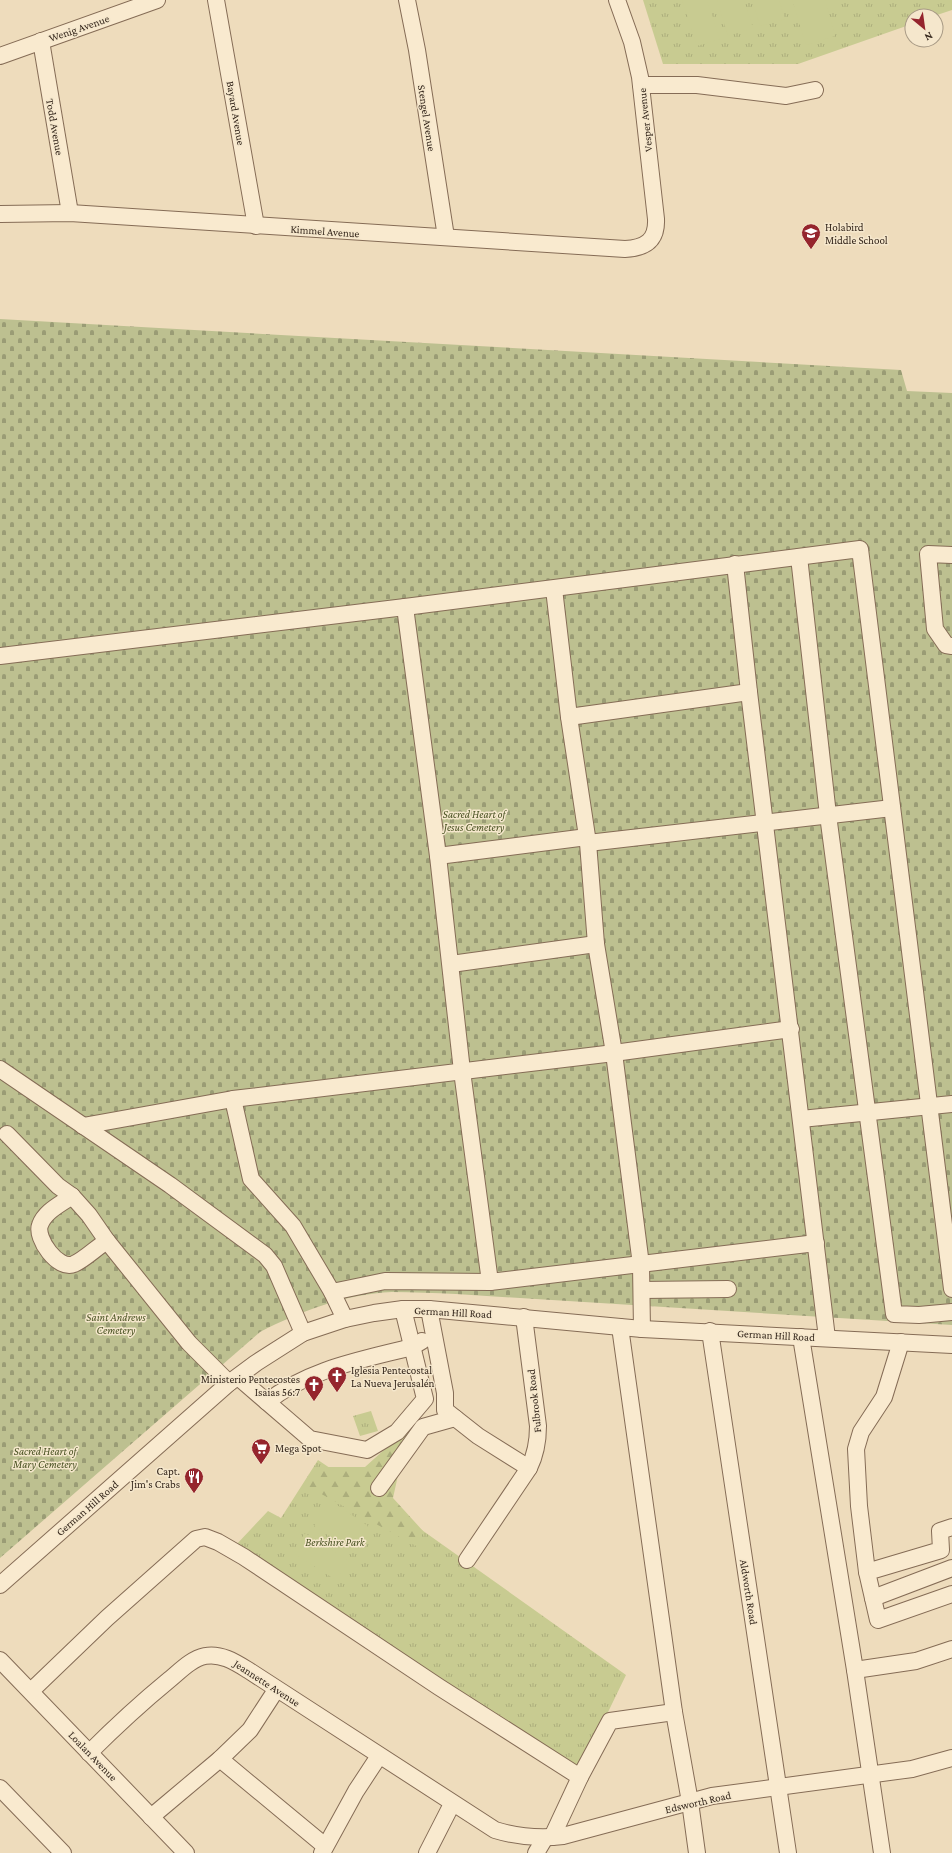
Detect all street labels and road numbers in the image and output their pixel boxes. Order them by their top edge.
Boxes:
street label: Wenig Avenue [47,12,111,45]
street label: Bayard Avenue [223,80,248,146]
street label: Stengel Avenue [415,84,438,152]
street label: Vesper Avenue [636,87,655,152]
street label: Todd Avenue [44,98,66,156]
street label: Kimmel Avenue [290,223,360,239]
street label: German Hill Road [414,1304,492,1320]
street label: German Hill Road [737,1327,815,1343]
street label: Fulbrook Road [525,1368,543,1433]
street label: German Hill Road [54,1478,120,1538]
street label: Aldworth Road [738,1558,760,1626]
street label: Jeannette Avenue [230,1657,302,1710]
street label: Loalan Avenue [66,1729,120,1783]
street label: Edsworth Road [664,1789,732,1815]

